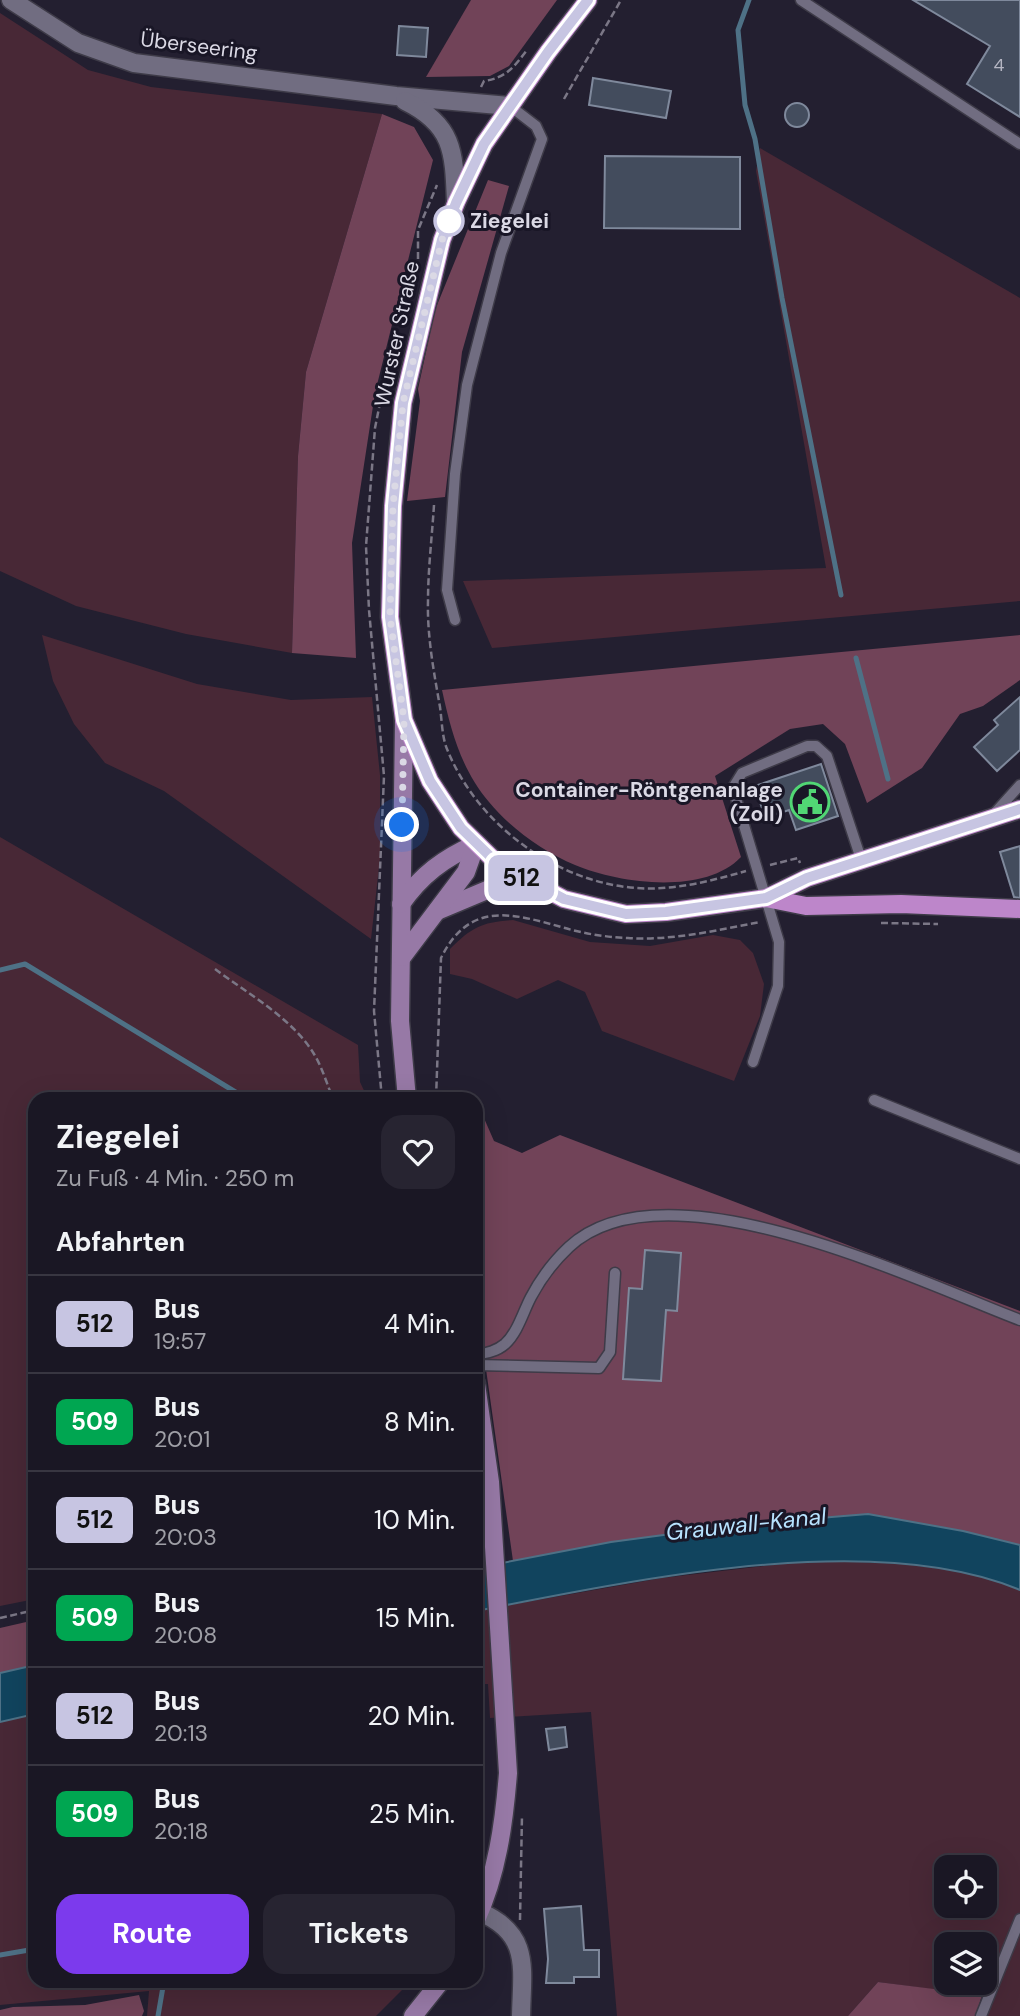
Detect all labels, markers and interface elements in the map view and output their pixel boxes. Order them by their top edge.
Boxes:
street label: Überseering [139,25,259,67]
house number: 4 [994,53,1005,77]
marker: Ziegelei [434,206,464,236]
place label: Ziegelei [470,207,549,235]
street label: Wurster Straße [368,259,426,409]
place label: Container-Röntgenanlage (Zoll) [515,776,783,828]
public building icon: Container-Röntgenanlage (Zoll) [789,781,831,823]
your location [384,807,419,842]
line badge: 512 [481,855,561,901]
text: 512 [502,862,540,893]
text: Ziegelei [56,1115,180,1158]
button: heart [381,1115,455,1189]
text: Zu Fuß · 4 Min. · 250 m [56,1163,294,1193]
text: Abfahrten [56,1225,185,1259]
text: Bus [154,1292,200,1326]
text: 4 Min. [384,1307,455,1341]
text: 512 [76,1308,113,1339]
text: 19:57 [154,1326,206,1356]
text: Bus [154,1390,200,1424]
text: 8 Min. [384,1405,455,1439]
text: 509 [71,1406,118,1437]
text: 20:01 [154,1424,210,1454]
text: Bus [154,1488,200,1522]
water label: Grauwall-Kanal [664,1501,828,1547]
text: 10 Min. [374,1503,455,1537]
text: 512 [76,1504,113,1535]
text: 20:03 [154,1522,217,1552]
text: Bus [154,1586,200,1620]
text: 15 Min. [376,1601,455,1635]
text: 509 [71,1602,118,1633]
text: 20:08 [154,1620,217,1650]
text: Bus [154,1684,200,1718]
text: 20 Min. [367,1699,455,1733]
text: 512 [76,1700,113,1731]
text: 20:13 [154,1718,208,1748]
text: Bus [154,1782,200,1816]
text: 25 Min. [369,1797,455,1831]
text: 509 [71,1798,118,1829]
text: 20:18 [154,1816,209,1846]
map controls [934,1855,997,1995]
button: locate [934,1855,997,1918]
button: Route [56,1894,249,1974]
button: Tickets [263,1894,455,1974]
button: layers [934,1932,997,1995]

